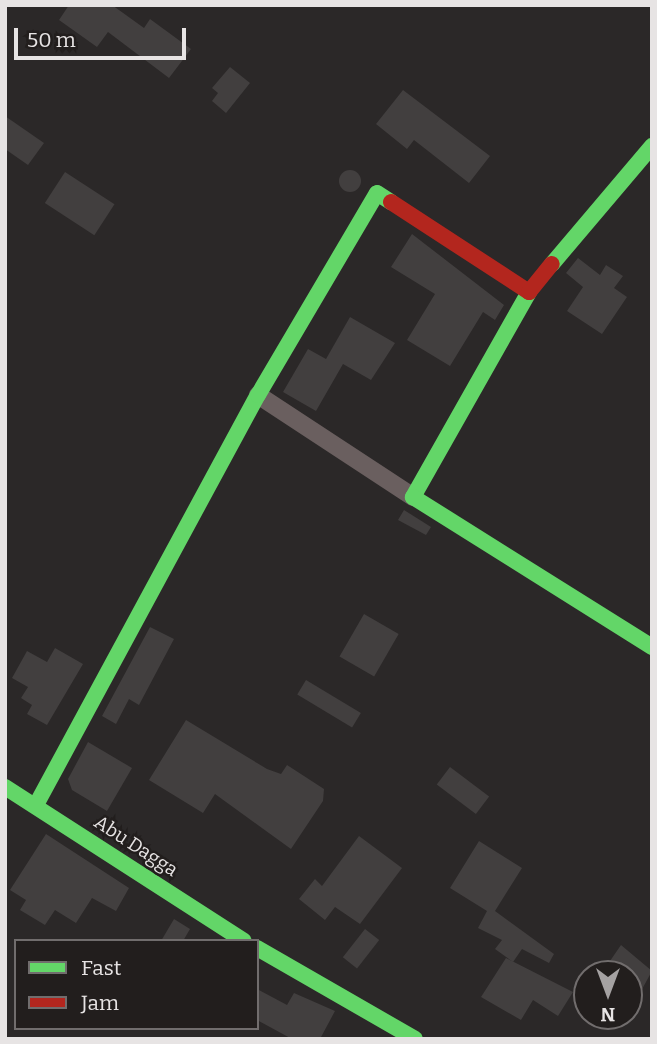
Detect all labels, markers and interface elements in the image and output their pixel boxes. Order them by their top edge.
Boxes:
scale bar [18,14,189,58]
text: 50 m [27,27,76,53]
street label: Abu Dagga [90,811,182,881]
legend [14,939,259,1030]
text: Fast [81,955,121,981]
north arrow [573,960,643,1030]
text: Jam [81,990,119,1016]
text: N [601,1003,615,1026]

